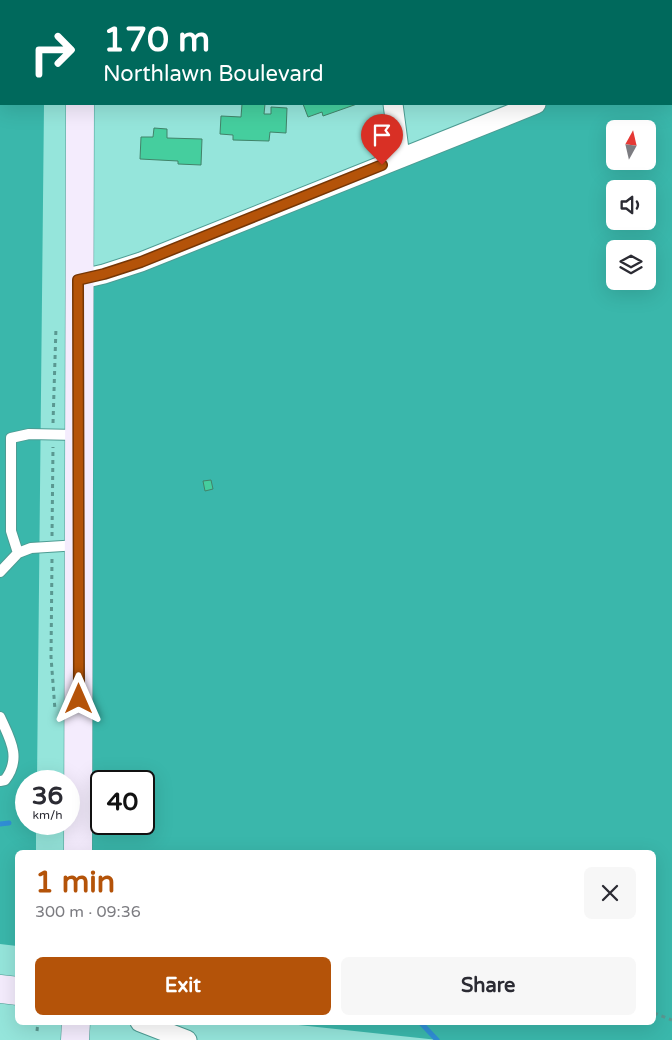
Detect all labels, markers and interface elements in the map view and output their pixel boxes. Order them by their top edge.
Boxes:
text: 170 m [103,19,210,61]
icon: right [20,20,85,85]
text: Northlawn Boulevard [103,61,324,87]
pin [361,114,403,165]
north arrow [606,120,656,170]
map controls [606,120,656,290]
icon: arrive [368,121,396,149]
button: sound [606,180,656,230]
button: layers [606,240,656,290]
position arrow [52,672,104,724]
speed limit sign: 40 [90,770,155,835]
text: 36 [32,781,63,811]
text: km/h [32,808,63,822]
text: 1 min [35,864,115,901]
button: close [584,867,636,919]
text: 300 m · 09:36 [35,902,141,922]
button: Exit [35,957,331,1015]
button: Share [341,957,636,1015]

